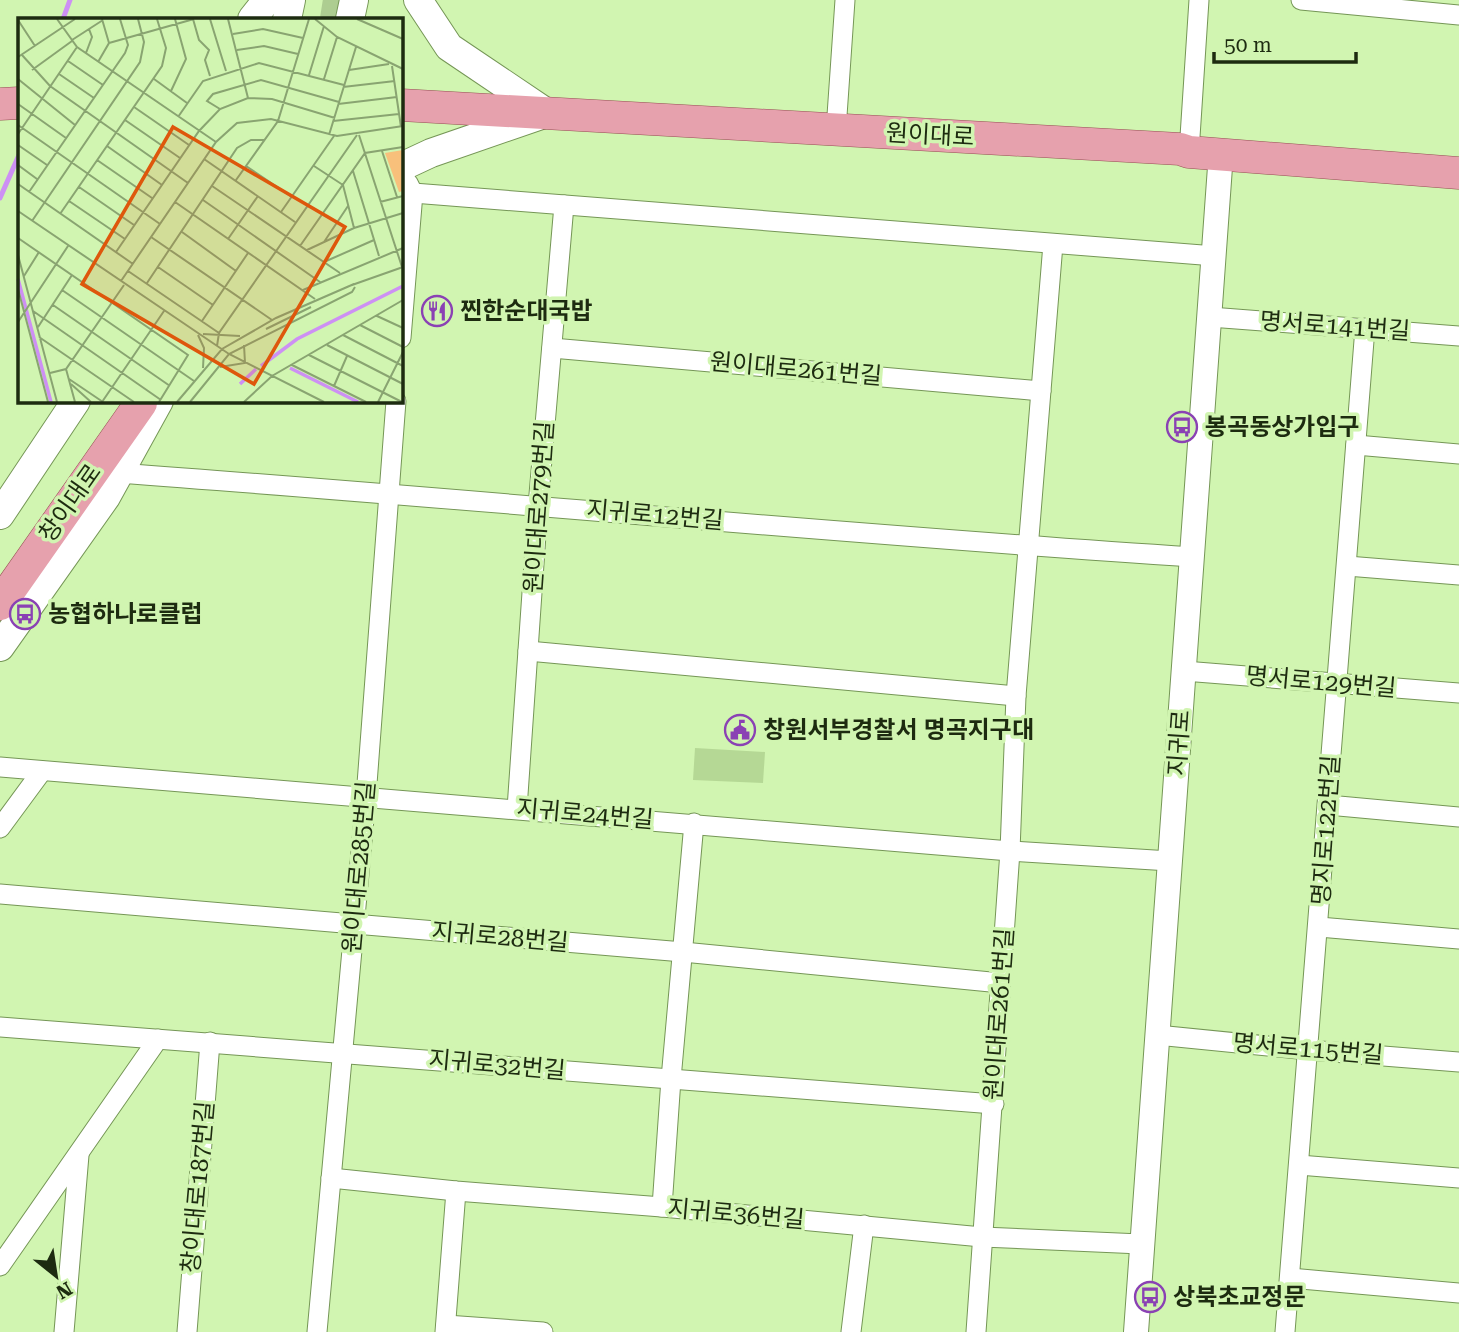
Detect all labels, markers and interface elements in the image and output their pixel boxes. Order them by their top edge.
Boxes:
inset map [18,18,402,402]
scale bar [1214,21,1356,65]
text: 50 m [1224,33,1272,57]
street label: 원이대로 [885,119,975,151]
restaurant icon: 찐한순대국밥 [420,294,454,328]
place label: 찐한순대국밥 [460,297,592,325]
street label: 명서로141번길 [1259,307,1411,345]
street label: 원이대로261번길 [709,348,883,390]
bus stop icon: 봉곡동상가입구 [1165,410,1199,444]
place label: 봉곡동상가입구 [1205,413,1360,441]
street label: 원이대로279번길 [519,420,559,594]
street label: 창이대로 [33,459,107,547]
street label: 지귀로12번길 [585,495,725,535]
bus stop icon: 농협하나로클럽 [8,597,42,631]
place label: 농협하나로클럽 [48,600,203,628]
street label: 명서로129번길 [1245,661,1397,703]
street label: 지귀로 [1163,709,1195,777]
public building icon: 창원서부경찰서 명곡지구대 [723,713,757,747]
place label: 창원서부경찰서 명곡지구대 [763,716,1034,744]
street label: 명지로122번길 [1307,754,1345,906]
street label: 원이대로285번길 [338,780,380,954]
street label: 지귀로24번길 [515,794,655,834]
street label: 지귀로28번길 [430,917,570,957]
street label: 원이대로261번길 [979,927,1019,1101]
street label: 명서로115번길 [1232,1028,1384,1070]
street label: 지귀로32번길 [427,1045,567,1085]
street label: 창이대로187번길 [177,1100,219,1274]
street label: 지귀로36번길 [666,1194,806,1234]
north arrow [21,1241,91,1311]
text: N [52,1277,76,1304]
bus stop icon: 상북초교정문 [1133,1280,1167,1314]
place label: 상북초교정문 [1173,1283,1305,1311]

